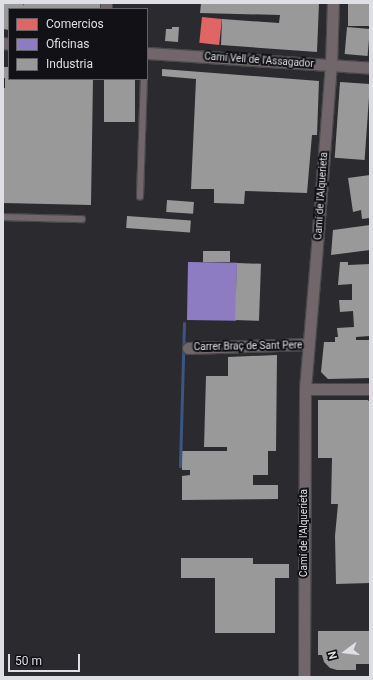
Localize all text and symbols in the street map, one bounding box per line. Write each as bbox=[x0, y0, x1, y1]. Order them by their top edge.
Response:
legend bbox=[8, 8, 148, 80]
text: Comercios bbox=[46, 17, 104, 31]
text: Oficinas bbox=[46, 37, 89, 51]
street label: Camí Vell de l'Assagador bbox=[204, 50, 314, 70]
text: Industria bbox=[46, 57, 93, 71]
street label: Camí de l'Alquerieta bbox=[312, 152, 330, 240]
street label: Carrer Braç de Sant Pere bbox=[194, 339, 302, 353]
street label: Camí de l'Alquerieta bbox=[298, 489, 310, 577]
north arrow bbox=[325, 632, 365, 672]
scale bar bbox=[10, 646, 82, 672]
text: N bbox=[326, 650, 340, 661]
text: 50 m bbox=[15, 654, 42, 668]

